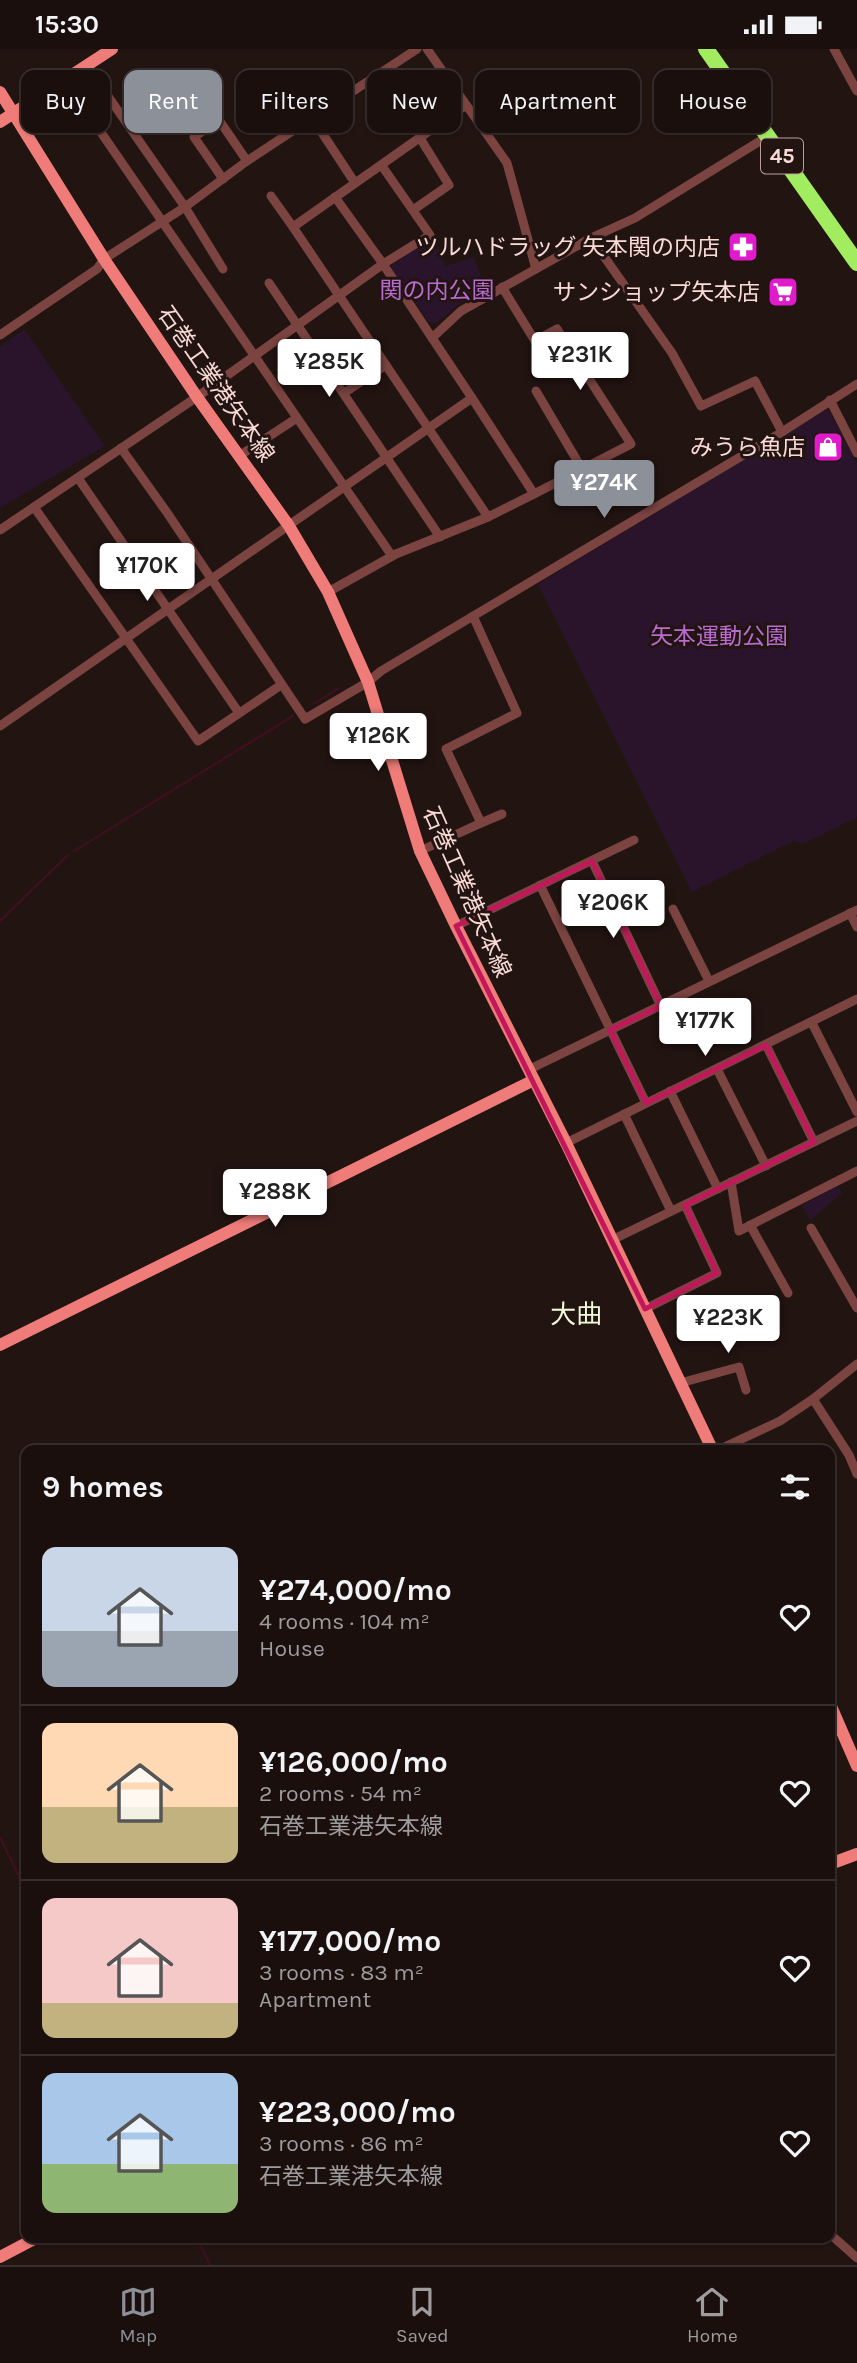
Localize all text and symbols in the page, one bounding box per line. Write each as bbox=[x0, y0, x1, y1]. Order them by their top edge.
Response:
text: 15:30 bbox=[35, 9, 99, 40]
chip: Buy bbox=[21, 70, 110, 133]
chip: Rent bbox=[124, 70, 222, 133]
chip: Filters bbox=[236, 70, 353, 133]
chip: New bbox=[367, 70, 461, 133]
chip: Apartment bbox=[475, 70, 640, 133]
chip: House bbox=[654, 70, 771, 133]
road number: 45 bbox=[761, 139, 803, 173]
pharmacy icon: ツルハドラッグ 矢本関の内店 bbox=[726, 230, 760, 264]
place label: ツルハドラッグ 矢本関の内店 bbox=[416, 234, 720, 261]
supermarket icon: サンショップ矢本店 bbox=[766, 275, 800, 309]
park label: 関の内公園 bbox=[380, 277, 495, 304]
place label: サンショップ矢本店 bbox=[553, 279, 760, 306]
street label: 石巻工業港矢本線 bbox=[152, 301, 280, 467]
pin: ¥231K bbox=[531, 333, 629, 392]
pin: ¥285K bbox=[280, 339, 378, 399]
text: ¥231K bbox=[548, 341, 612, 368]
text: ¥285K bbox=[294, 348, 364, 375]
shop icon: みうら魚店 bbox=[811, 430, 845, 464]
place label: みうら魚店 bbox=[690, 434, 805, 461]
pin: ¥274K bbox=[555, 461, 653, 520]
text: ¥274K bbox=[570, 469, 638, 496]
pin: ¥170K bbox=[98, 543, 196, 603]
text: ¥170K bbox=[116, 552, 178, 579]
park label: 矢本運動公園 bbox=[650, 623, 788, 650]
pin: ¥126K bbox=[329, 713, 427, 773]
text: ¥126K bbox=[346, 722, 410, 749]
street label: 石巻工業港矢本線 bbox=[417, 802, 517, 982]
pin: ¥206K bbox=[564, 881, 662, 940]
text: ¥206K bbox=[578, 889, 648, 916]
pin: ¥177K bbox=[656, 999, 754, 1058]
text: ¥177K bbox=[675, 1007, 735, 1034]
pin: ¥288K bbox=[226, 1169, 324, 1229]
text: ¥288K bbox=[239, 1178, 311, 1205]
pin: ¥223K bbox=[679, 1295, 777, 1355]
district label: 大曲 bbox=[550, 1299, 602, 1330]
text: ¥223K bbox=[693, 1304, 763, 1331]
icon: filters bbox=[776, 1468, 814, 1506]
text: 9 homes bbox=[42, 1469, 164, 1505]
text: ¥274,000/mo bbox=[259, 1572, 452, 1608]
icon: home bbox=[98, 1575, 182, 1659]
icon: heart bbox=[776, 1598, 814, 1636]
text: 4 rooms · 104 m² bbox=[259, 1608, 430, 1635]
text: House bbox=[259, 1635, 325, 1662]
text: ¥126,000/mo bbox=[259, 1744, 448, 1780]
icon: home bbox=[98, 1751, 182, 1835]
icon: heart bbox=[776, 1774, 814, 1812]
text: 2 rooms · 54 m² bbox=[259, 1780, 422, 1807]
text: 石巻工業港矢本線 bbox=[259, 1813, 443, 1840]
text: ¥177,000/mo bbox=[259, 1923, 441, 1959]
icon: home bbox=[98, 1926, 182, 2010]
icon: heart bbox=[776, 1949, 814, 1987]
text: 3 rooms · 83 m² bbox=[259, 1959, 424, 1986]
text: Apartment bbox=[259, 1986, 371, 2013]
text: ¥223,000/mo bbox=[259, 2094, 456, 2130]
icon: home bbox=[98, 2101, 182, 2185]
icon: heart bbox=[776, 2124, 814, 2162]
text: 3 rooms · 86 m² bbox=[259, 2130, 424, 2157]
text: 石巻工業港矢本線 bbox=[259, 2163, 443, 2190]
tab: Map bbox=[119, 2283, 157, 2347]
tab: Saved bbox=[396, 2283, 448, 2347]
tab: Home bbox=[687, 2283, 738, 2347]

